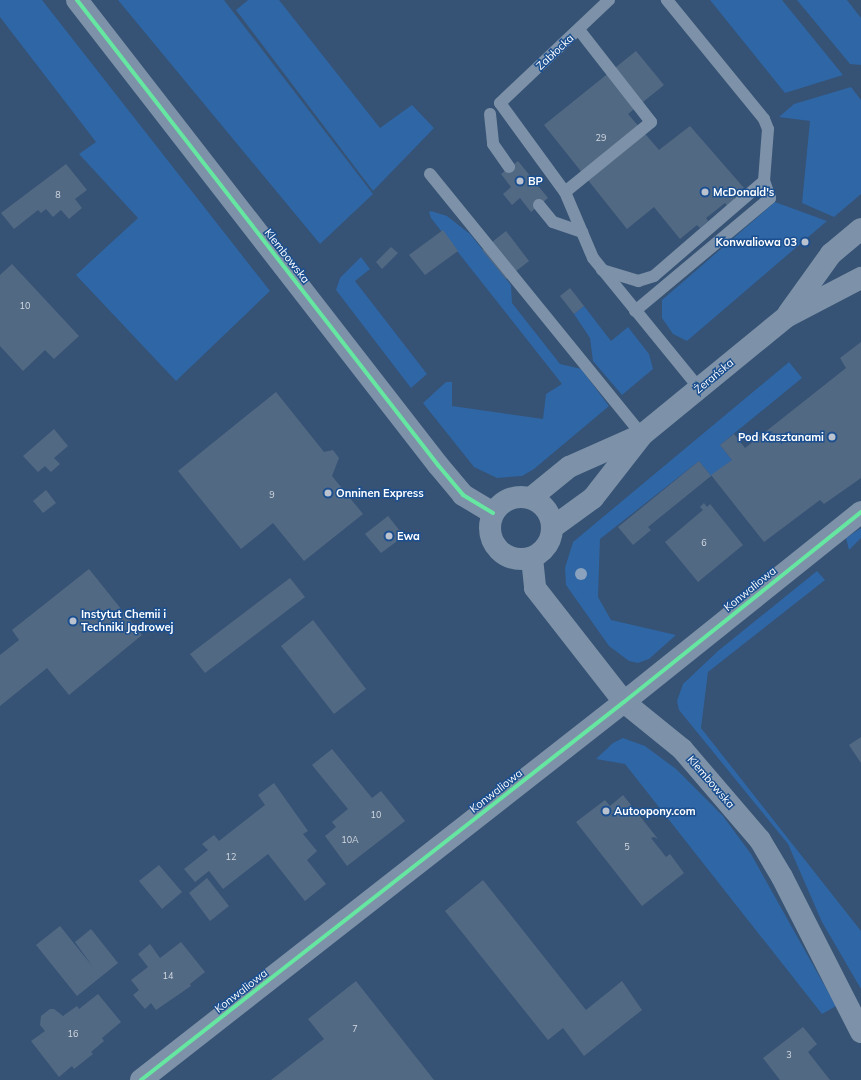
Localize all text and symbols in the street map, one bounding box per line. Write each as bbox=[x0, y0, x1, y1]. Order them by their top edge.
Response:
street label: Zabłocka bbox=[534, 31, 576, 73]
house number: 29 bbox=[596, 133, 606, 143]
place label: BP bbox=[528, 174, 543, 188]
marker: BP bbox=[515, 176, 525, 186]
place label: McDonald's bbox=[713, 185, 774, 199]
marker: McDonald's bbox=[700, 187, 710, 197]
house number: 8 bbox=[55, 190, 61, 200]
street label: Klembowska bbox=[262, 226, 312, 286]
place label: Konwaliowa 03 bbox=[716, 235, 797, 249]
marker: Konwaliowa 03 bbox=[800, 237, 810, 247]
house number: 10 bbox=[20, 301, 30, 311]
street label: Żerańska bbox=[692, 356, 736, 396]
place label: Pod Kasztanami bbox=[738, 430, 824, 444]
marker: Pod Kasztanami bbox=[827, 432, 837, 442]
place label: Onninen Express bbox=[336, 486, 424, 500]
marker: Onninen Express bbox=[323, 488, 333, 498]
house number: 9 bbox=[269, 490, 275, 500]
place label: Ewa bbox=[397, 529, 420, 543]
marker: Ewa bbox=[384, 531, 394, 541]
house number: 6 bbox=[701, 538, 707, 548]
street label: Konwaliowa bbox=[721, 564, 779, 614]
place label: Instytut Chemii i Techniki Jądrowej bbox=[81, 608, 173, 634]
marker: Instytut Chemii i Techniki Jądrowej bbox=[68, 616, 78, 626]
street label: Klembowska bbox=[685, 753, 737, 811]
street label: Konwaliowa bbox=[467, 766, 525, 816]
place label: Autoopony.com bbox=[614, 804, 696, 818]
marker: Autoopony.com bbox=[601, 806, 611, 816]
house number: 10 bbox=[371, 810, 381, 820]
house number: 10A bbox=[341, 835, 359, 845]
house number: 5 bbox=[624, 842, 630, 852]
house number: 12 bbox=[226, 852, 236, 862]
street label: Konwaliowa bbox=[212, 966, 270, 1016]
house number: 14 bbox=[163, 971, 173, 981]
house number: 7 bbox=[352, 1024, 358, 1034]
house number: 16 bbox=[68, 1029, 78, 1039]
house number: 3 bbox=[786, 1050, 792, 1060]

